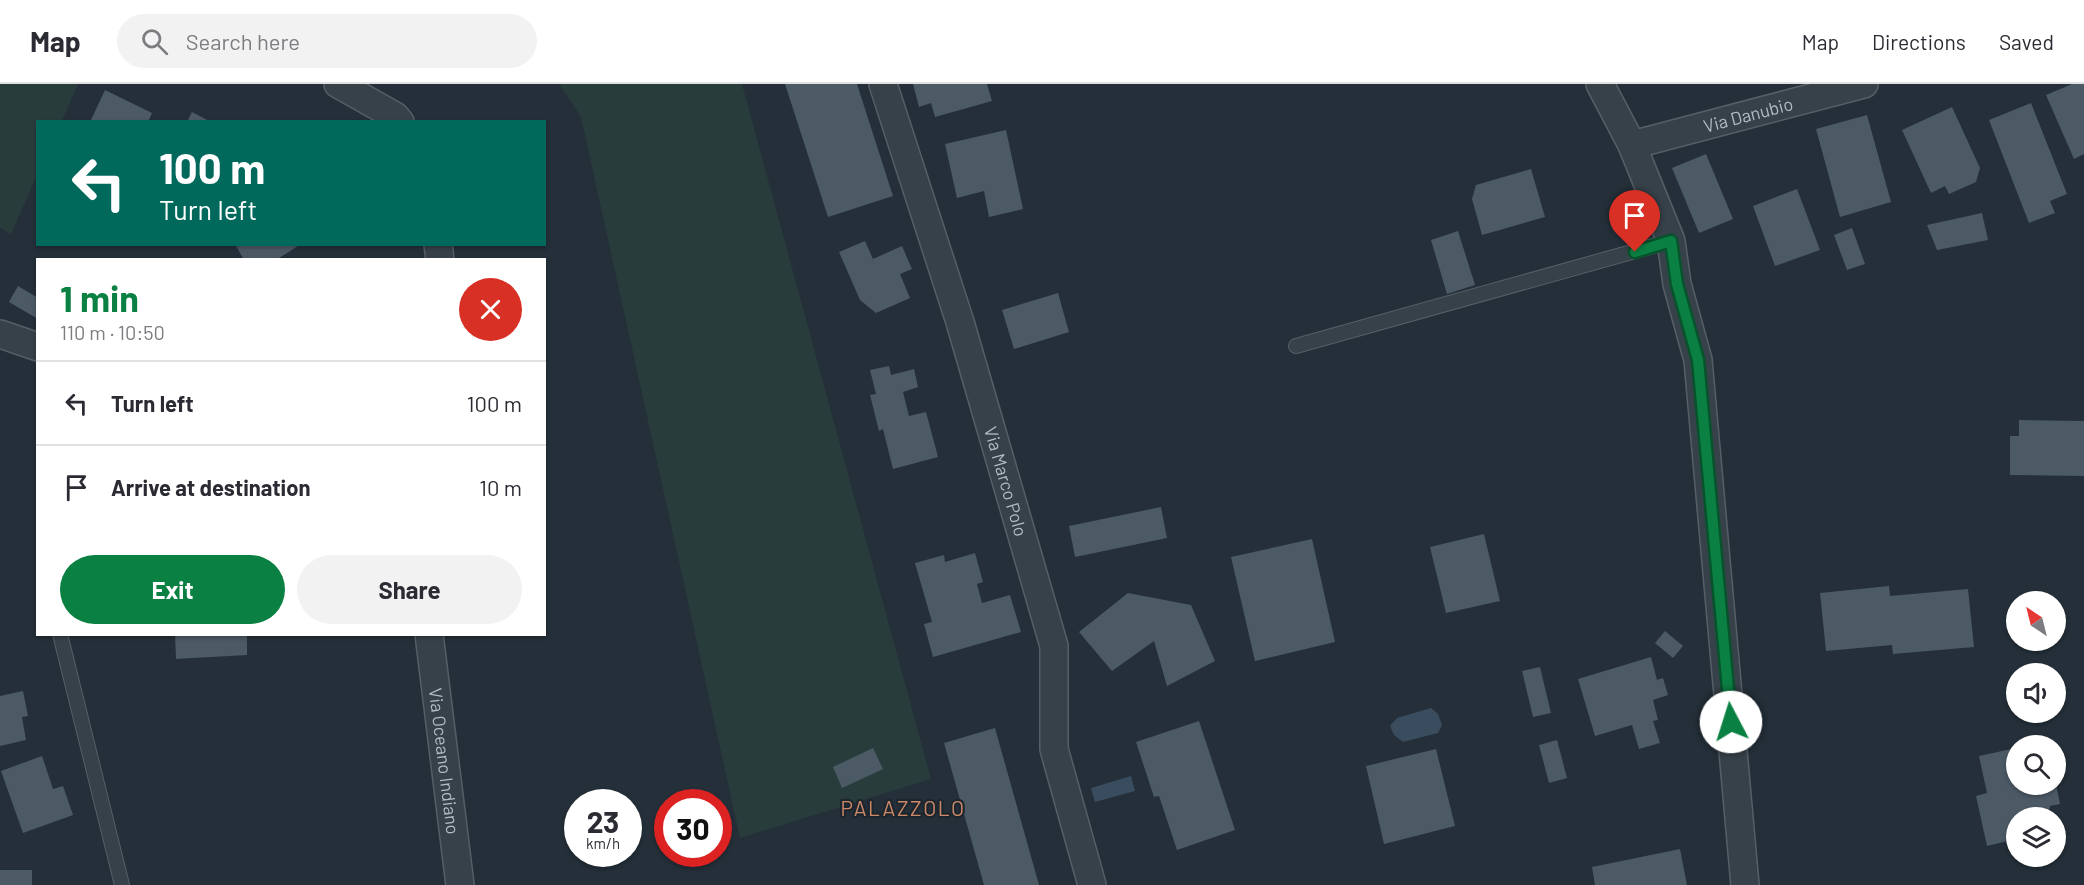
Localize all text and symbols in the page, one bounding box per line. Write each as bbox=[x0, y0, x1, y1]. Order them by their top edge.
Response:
search box bbox=[117, 14, 537, 68]
text: Map bbox=[30, 24, 81, 58]
icon: search bbox=[138, 25, 171, 58]
text: Search here bbox=[186, 28, 300, 54]
text: Map bbox=[1802, 29, 1839, 54]
text: Directions bbox=[1872, 29, 1966, 54]
text: Saved bbox=[1999, 29, 2054, 54]
street label: Via Danubio bbox=[1701, 92, 1795, 137]
text: 100 m bbox=[159, 142, 265, 192]
icon: left bbox=[60, 144, 138, 222]
pin bbox=[1609, 190, 1660, 252]
text: Turn left bbox=[159, 193, 257, 225]
icon: arrive bbox=[1618, 199, 1651, 232]
text: 1 min bbox=[60, 276, 139, 319]
button: close bbox=[459, 278, 522, 341]
text: 110 m · 10:50 bbox=[60, 320, 165, 344]
icon: left bbox=[60, 387, 93, 420]
text: Turn left bbox=[111, 390, 194, 416]
text: 100 m bbox=[467, 390, 522, 416]
street label: Via Marco Polo bbox=[980, 424, 1033, 539]
icon: arrive bbox=[60, 471, 93, 504]
text: Arrive at destination bbox=[111, 474, 310, 500]
text: 10 m bbox=[479, 474, 522, 500]
button: Exit bbox=[60, 555, 285, 624]
button: Share bbox=[297, 555, 522, 624]
north arrow bbox=[2006, 591, 2066, 651]
map controls bbox=[2006, 591, 2066, 867]
button: sound bbox=[2006, 663, 2066, 723]
street label: Via Oceano Indiano bbox=[425, 686, 465, 836]
position arrow bbox=[1699, 690, 1763, 754]
button: search bbox=[2006, 735, 2066, 795]
speed limit sign: 30 bbox=[654, 789, 732, 867]
district label: PALAZZOLO bbox=[840, 795, 966, 820]
text: 23 bbox=[587, 803, 619, 839]
button: layers bbox=[2006, 807, 2066, 867]
text: km/h bbox=[586, 834, 620, 852]

